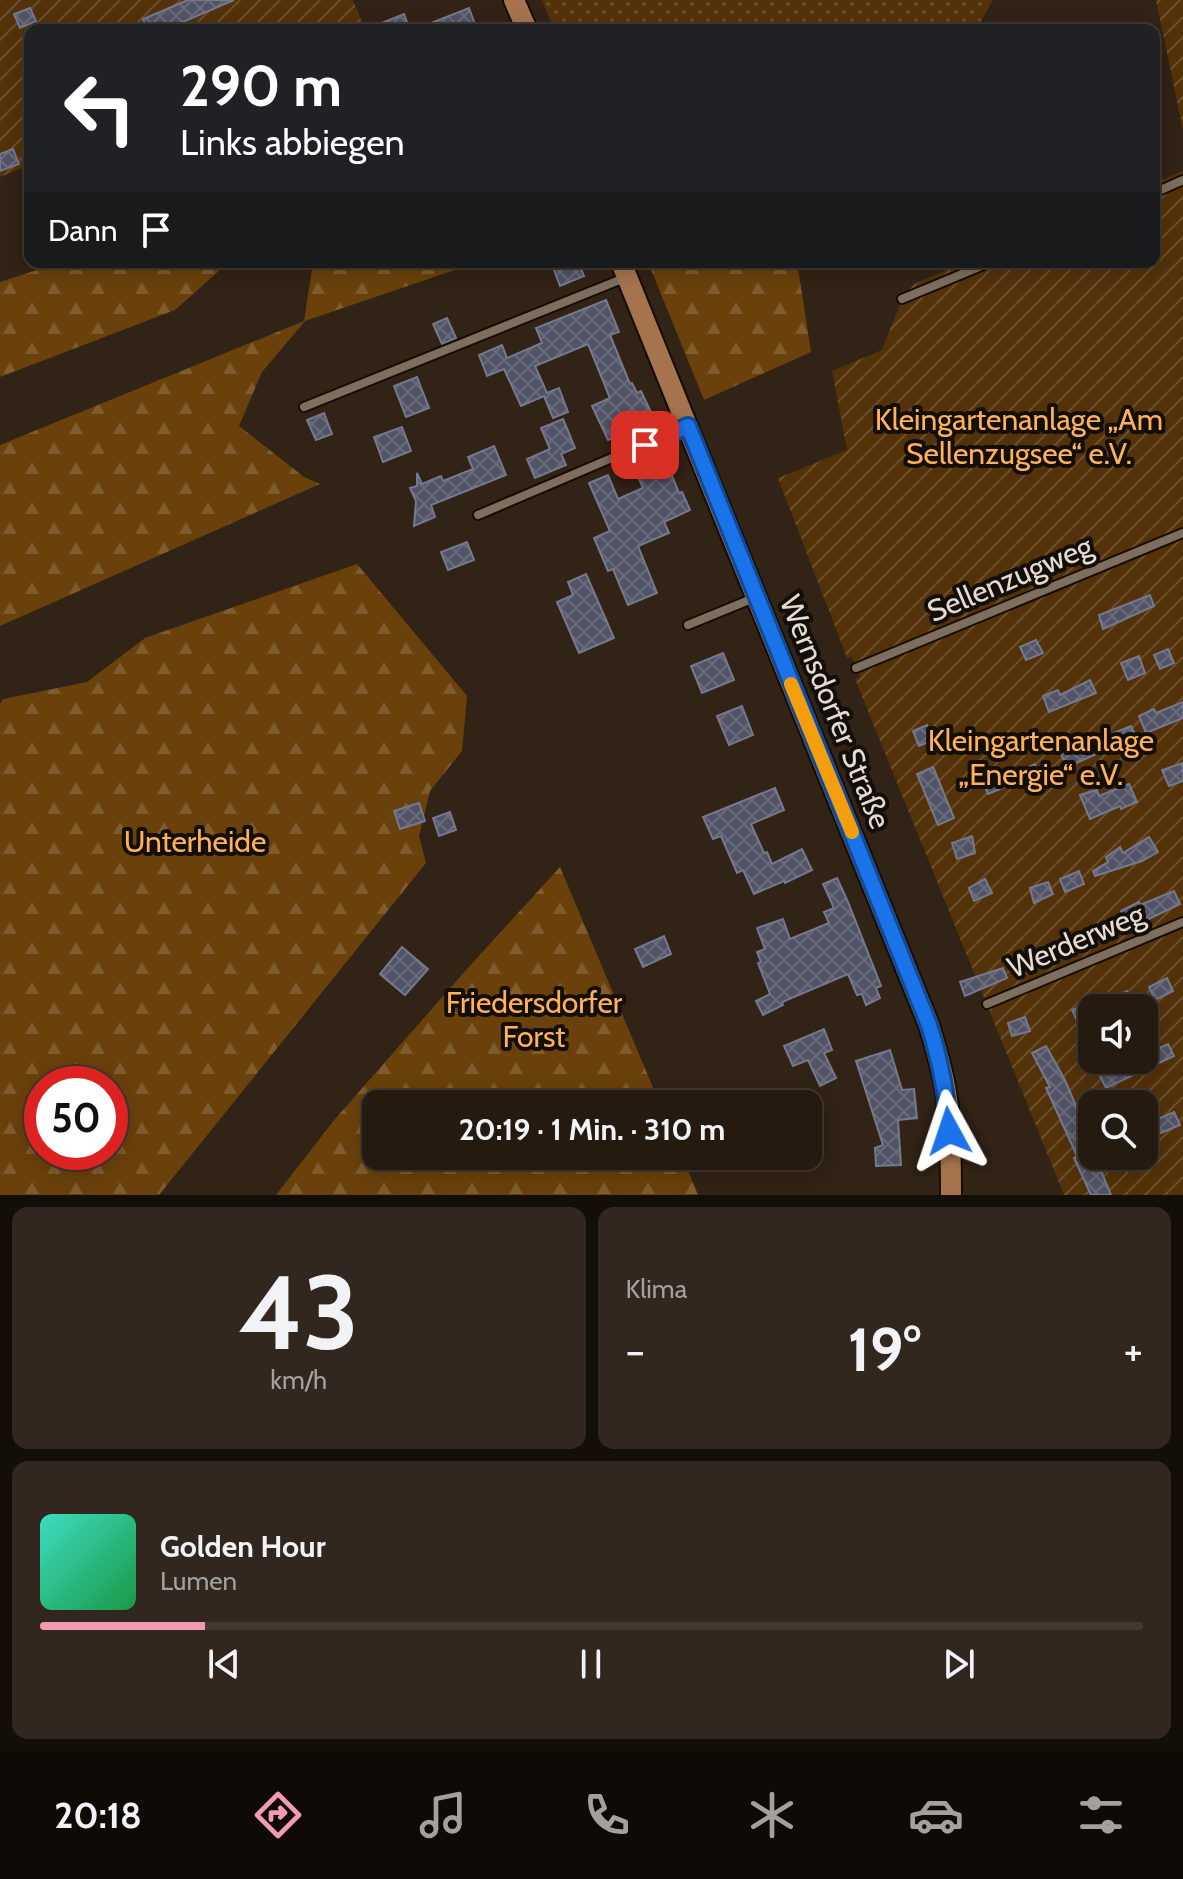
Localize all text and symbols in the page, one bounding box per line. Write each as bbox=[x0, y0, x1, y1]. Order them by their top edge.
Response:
text: 290 m bbox=[180, 52, 342, 120]
icon: left bbox=[48, 56, 152, 160]
text: Links abbiegen bbox=[180, 120, 405, 164]
icon: arrive bbox=[134, 208, 178, 252]
text: Dann bbox=[48, 212, 118, 249]
park label: Kleingartenanlage „Am Sellenzugsee“ e.V. bbox=[875, 401, 1163, 472]
pin bbox=[611, 411, 679, 479]
icon: arrive bbox=[623, 423, 667, 467]
street label: Sellenzugweg bbox=[922, 527, 1099, 630]
street label: Wernsdorfer Straße bbox=[772, 590, 899, 834]
park label: Kleingartenanlage „Energie“ e.V. bbox=[928, 722, 1154, 793]
park label: Unterheide bbox=[124, 823, 266, 860]
street label: Werderweg bbox=[1002, 895, 1151, 986]
park label: Friedersdorfer Forst bbox=[446, 984, 623, 1055]
map controls bbox=[1078, 994, 1158, 1170]
button: sound bbox=[1078, 994, 1158, 1074]
speed limit sign: 50 bbox=[24, 1066, 128, 1170]
position arrow bbox=[907, 1089, 991, 1173]
button: search bbox=[1078, 1090, 1158, 1170]
text: 20:19 · 1 Min. · 310 m bbox=[459, 1111, 725, 1148]
text: 43 bbox=[238, 1249, 359, 1375]
text: Klima bbox=[626, 1273, 687, 1305]
text: 19° bbox=[848, 1313, 921, 1386]
text: − bbox=[626, 1324, 645, 1377]
text: + bbox=[1124, 1324, 1143, 1377]
text: km/h bbox=[270, 1364, 327, 1396]
text: Golden Hour bbox=[160, 1528, 326, 1565]
text: Lumen bbox=[160, 1565, 237, 1597]
icon: previous bbox=[202, 1642, 246, 1686]
icon: pause bbox=[569, 1642, 613, 1686]
icon: next bbox=[937, 1642, 981, 1686]
icon: directions bbox=[250, 1787, 306, 1843]
icon: music bbox=[415, 1787, 471, 1843]
icon: phone bbox=[579, 1787, 635, 1843]
icon: climate bbox=[744, 1787, 800, 1843]
icon: car bbox=[908, 1787, 964, 1843]
icon: filters bbox=[1073, 1787, 1129, 1843]
text: 20:18 bbox=[54, 1793, 142, 1837]

